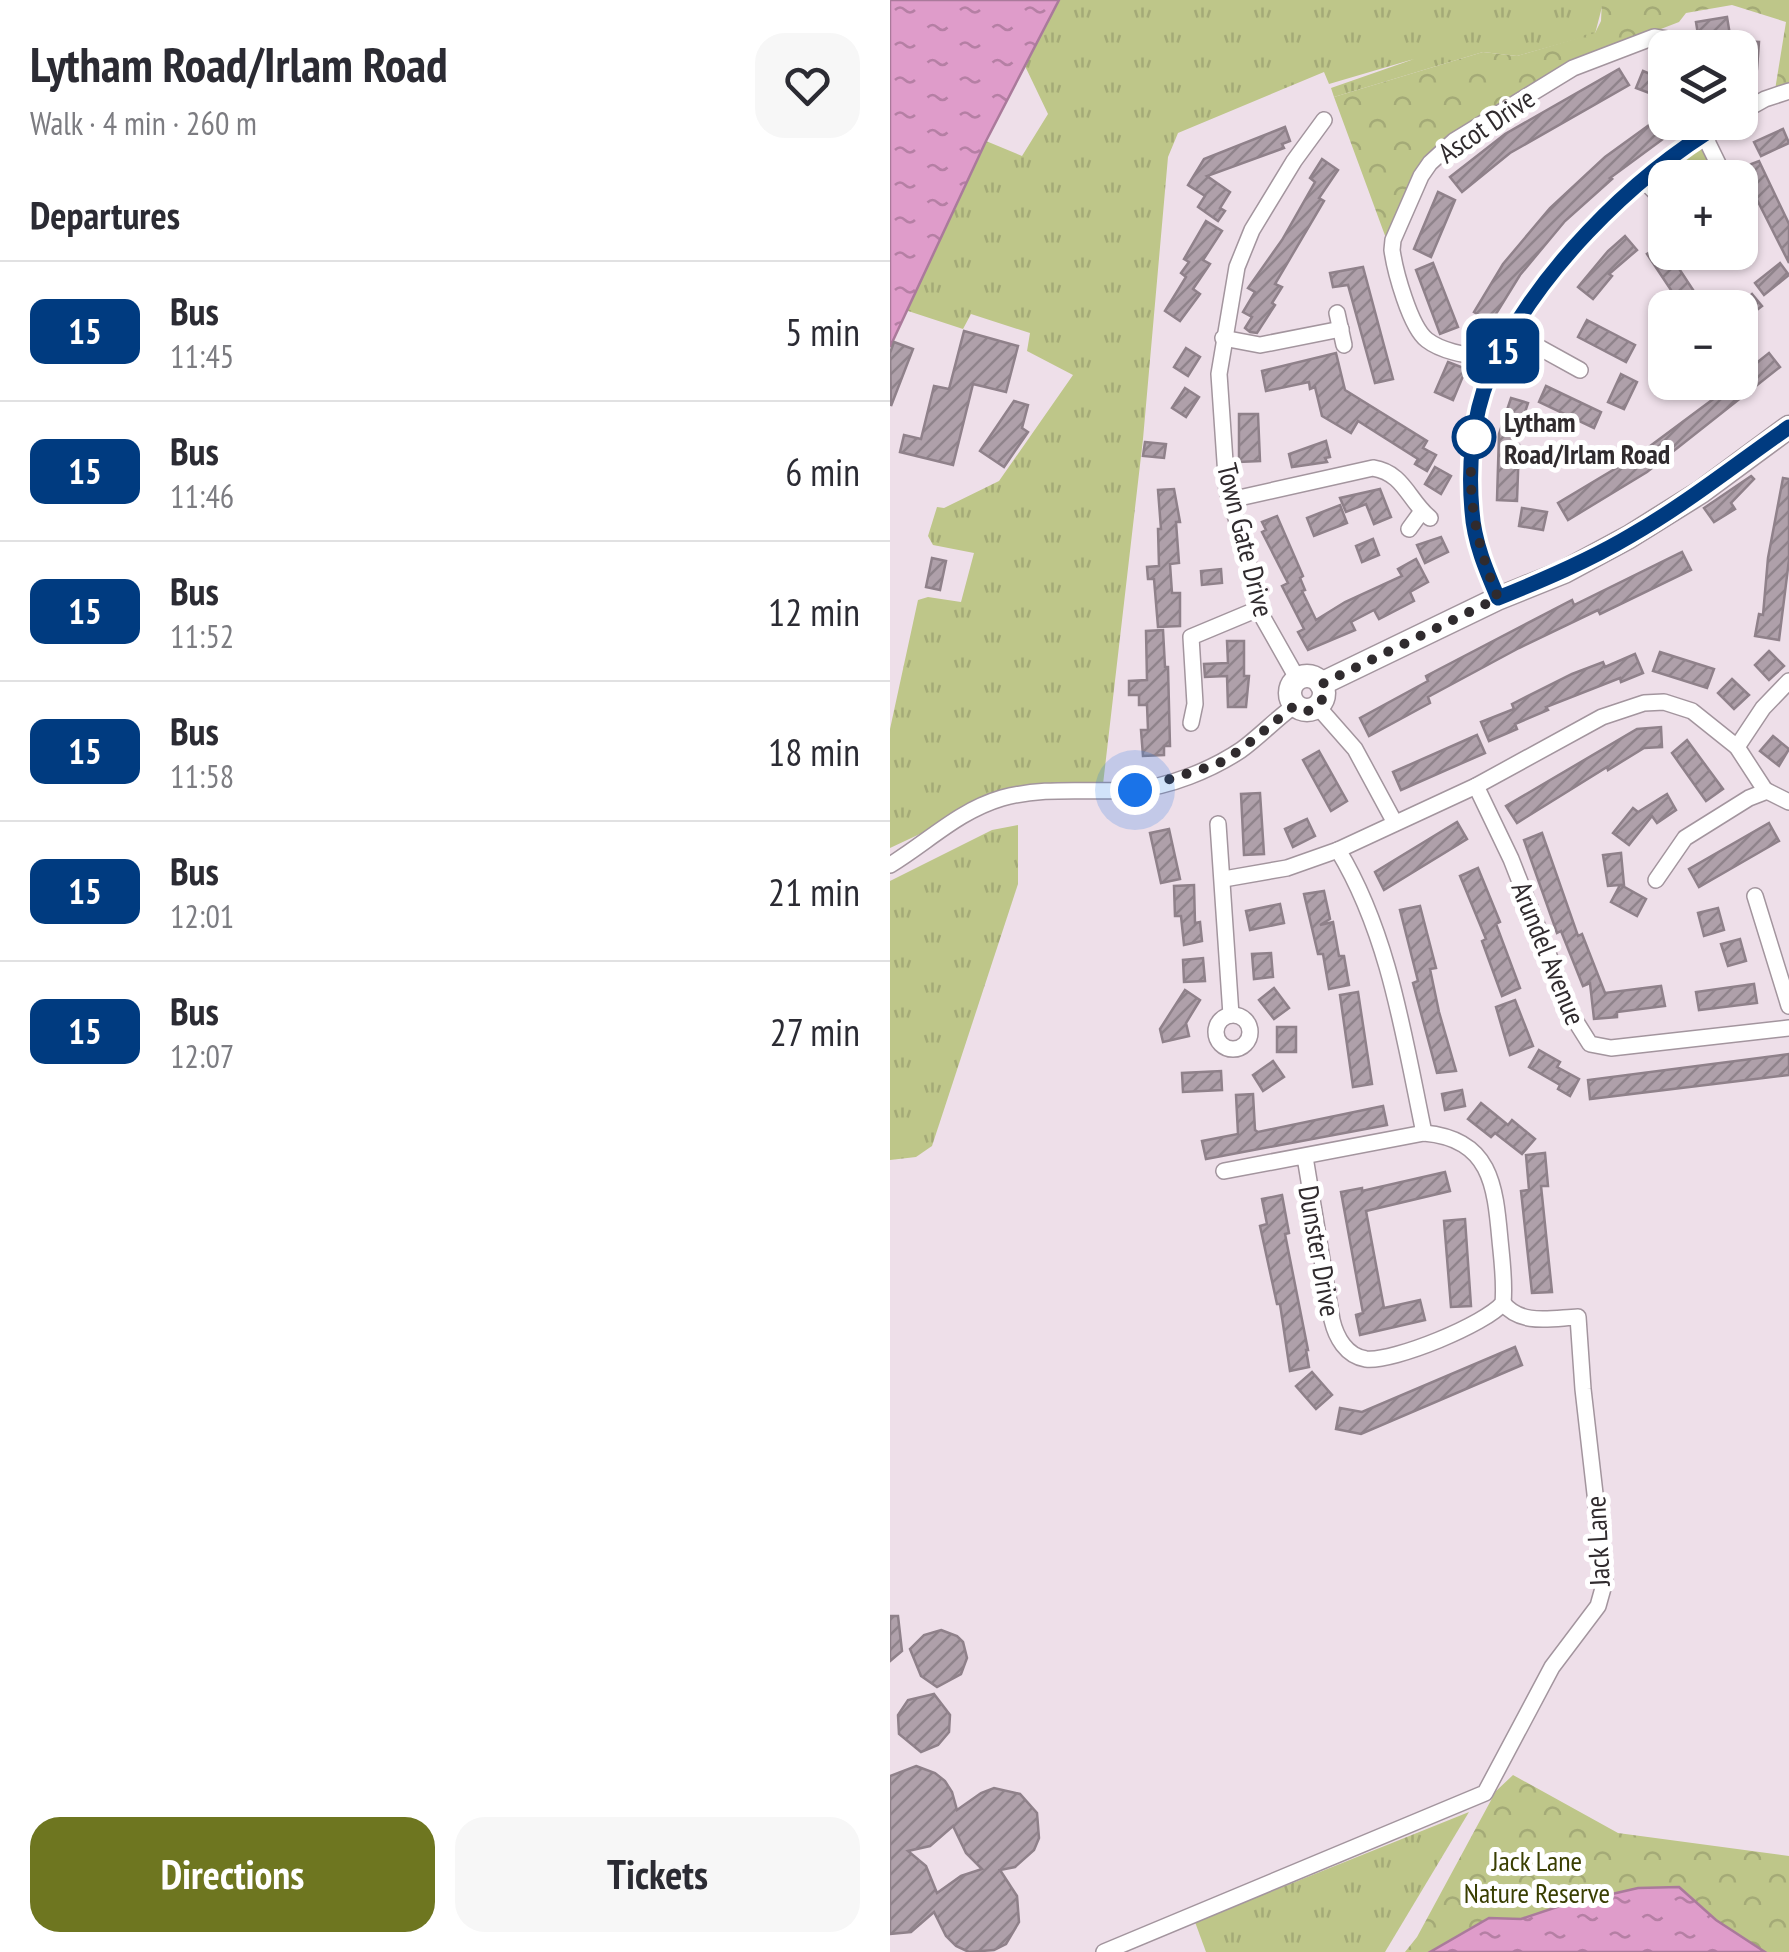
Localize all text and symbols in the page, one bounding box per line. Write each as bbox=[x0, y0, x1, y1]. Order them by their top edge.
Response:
map controls bbox=[1648, 30, 1758, 400]
button: layers bbox=[1648, 30, 1758, 140]
text: Lytham Road/Irlam Road bbox=[30, 33, 448, 95]
button: heart bbox=[755, 33, 860, 138]
street label: Ascot Drive bbox=[1431, 79, 1541, 171]
text: Walk · 4 min · 260 m bbox=[30, 102, 257, 144]
button: + bbox=[1648, 160, 1758, 270]
text: Departures bbox=[30, 190, 180, 239]
text: Bus bbox=[170, 286, 219, 335]
button: − bbox=[1648, 290, 1758, 400]
text: 5 min bbox=[785, 307, 860, 356]
text: 15 bbox=[68, 308, 102, 354]
line badge: 15 bbox=[1458, 318, 1548, 384]
text: 15 bbox=[1486, 328, 1520, 374]
text: 11:45 bbox=[170, 335, 234, 377]
place label: Lytham Road/Irlam Road bbox=[1504, 403, 1670, 472]
marker: Lytham Road/Irlam Road bbox=[1453, 416, 1495, 458]
text: Bus bbox=[170, 426, 219, 475]
text: 6 min bbox=[785, 447, 860, 496]
text: 15 bbox=[68, 448, 102, 494]
street label: Town Gate Drive bbox=[1209, 459, 1283, 621]
text: 11:46 bbox=[170, 475, 234, 517]
text: Bus bbox=[170, 566, 219, 615]
text: 12 min bbox=[768, 587, 860, 636]
text: 15 bbox=[68, 588, 102, 634]
text: 11:52 bbox=[170, 615, 234, 657]
text: Bus bbox=[170, 706, 219, 755]
text: 18 min bbox=[768, 727, 860, 776]
text: 15 bbox=[68, 728, 102, 774]
text: 11:58 bbox=[170, 755, 234, 797]
your location bbox=[1110, 765, 1160, 815]
text: Bus bbox=[170, 846, 219, 895]
text: 21 min bbox=[768, 867, 860, 916]
text: 15 bbox=[68, 868, 102, 914]
street label: Arundel Avenue bbox=[1503, 876, 1595, 1030]
text: 12:01 bbox=[170, 895, 234, 937]
text: Bus bbox=[170, 986, 219, 1035]
text: 27 min bbox=[770, 1007, 860, 1056]
text: 15 bbox=[68, 1008, 102, 1054]
text: 12:07 bbox=[170, 1035, 234, 1077]
street label: Dunster Drive bbox=[1290, 1183, 1350, 1319]
street label: Jack Lane bbox=[1576, 1495, 1618, 1588]
button: Directions bbox=[30, 1817, 435, 1932]
button: Tickets bbox=[455, 1817, 860, 1932]
park label: Jack Lane Nature Reserve bbox=[1464, 1842, 1610, 1911]

